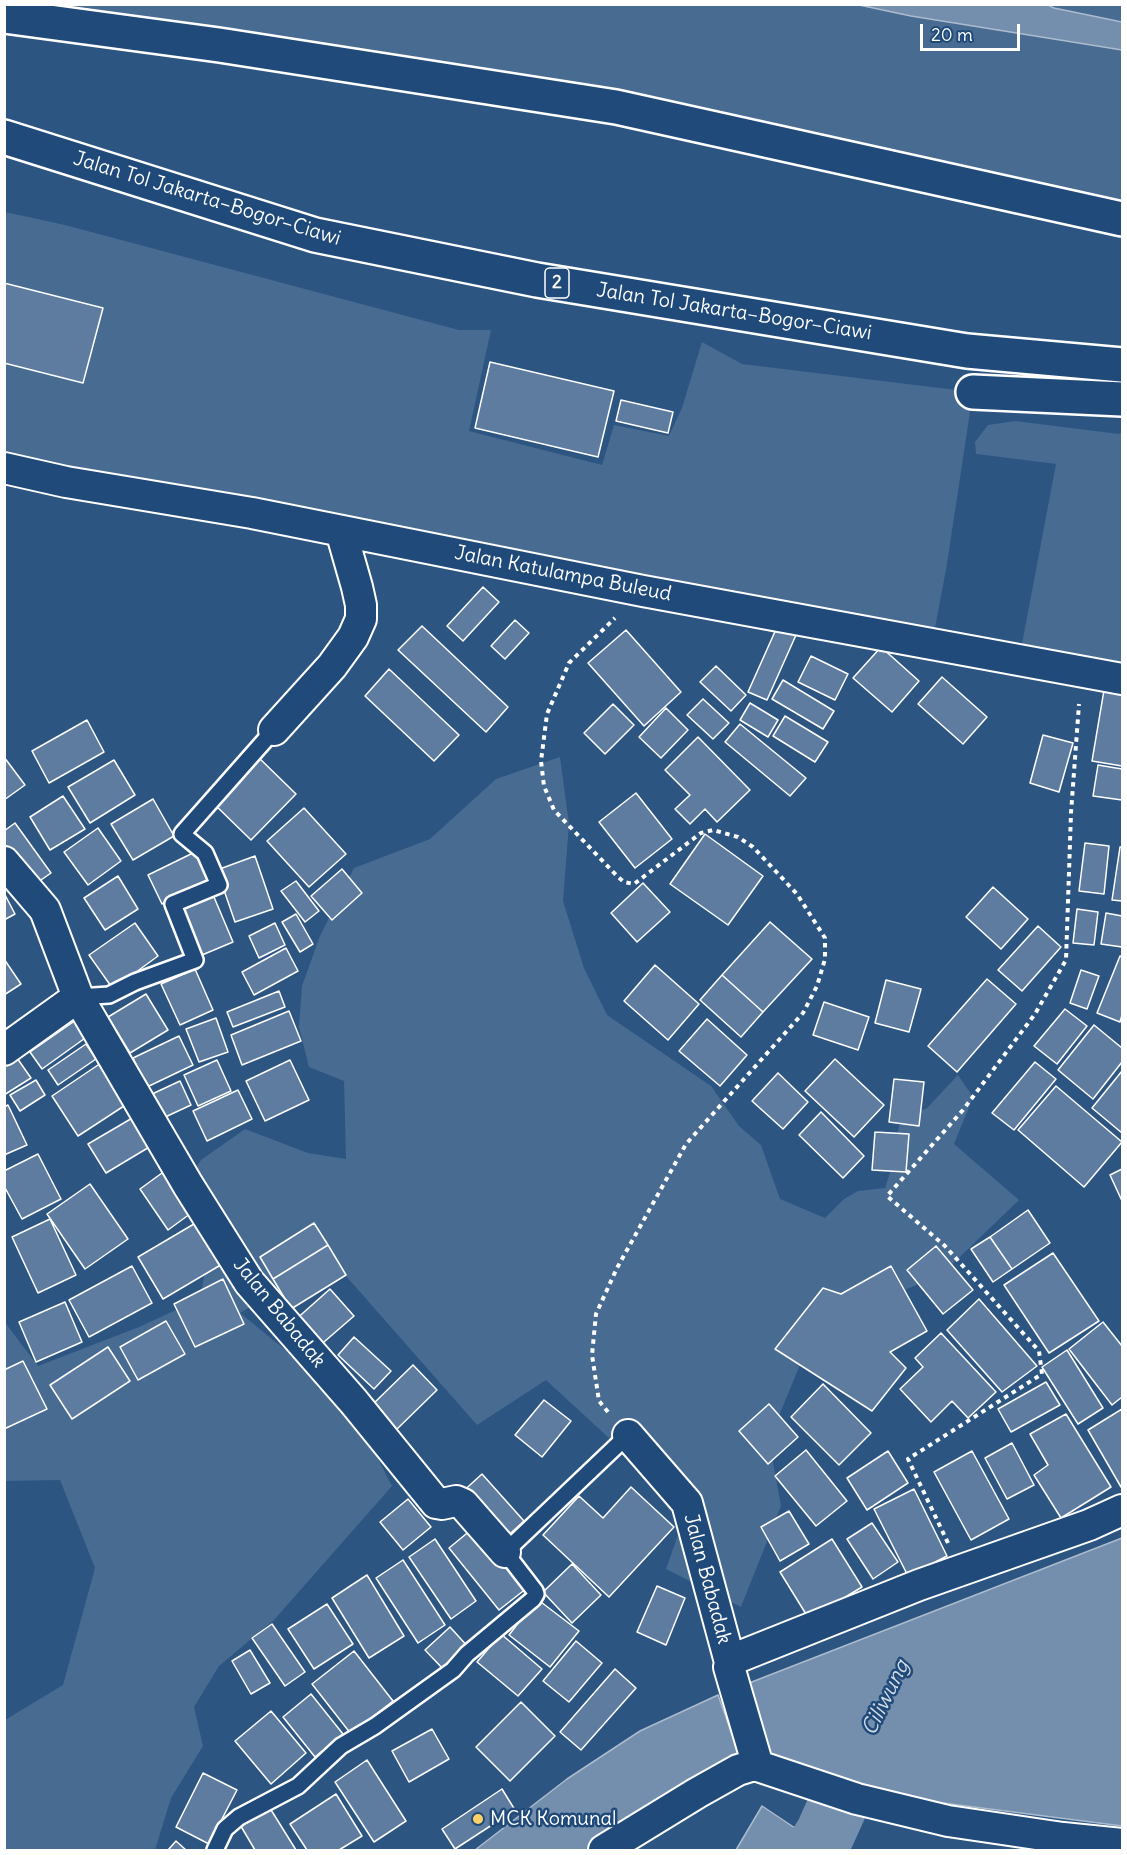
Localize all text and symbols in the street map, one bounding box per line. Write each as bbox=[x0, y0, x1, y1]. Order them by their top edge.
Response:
scale bar bbox=[923, 12, 1024, 50]
text: 20 m bbox=[931, 23, 973, 46]
street label: Jalan Tol Jakarta–Bogor–Ciawi bbox=[71, 147, 343, 251]
road number: 2 bbox=[545, 268, 569, 298]
street label: Jalan Tol Jakarta–Bogor–Ciawi bbox=[595, 278, 873, 346]
street label: Jalan Katulampa Buleud bbox=[453, 541, 673, 607]
street label: Jalan Babadak bbox=[227, 1253, 331, 1373]
street label: Jalan Babadak bbox=[678, 1511, 736, 1647]
water label: Ciliwung bbox=[857, 1656, 915, 1740]
place label: MCK Komunal bbox=[490, 1807, 616, 1831]
marker: MCK Komunal bbox=[471, 1812, 485, 1826]

